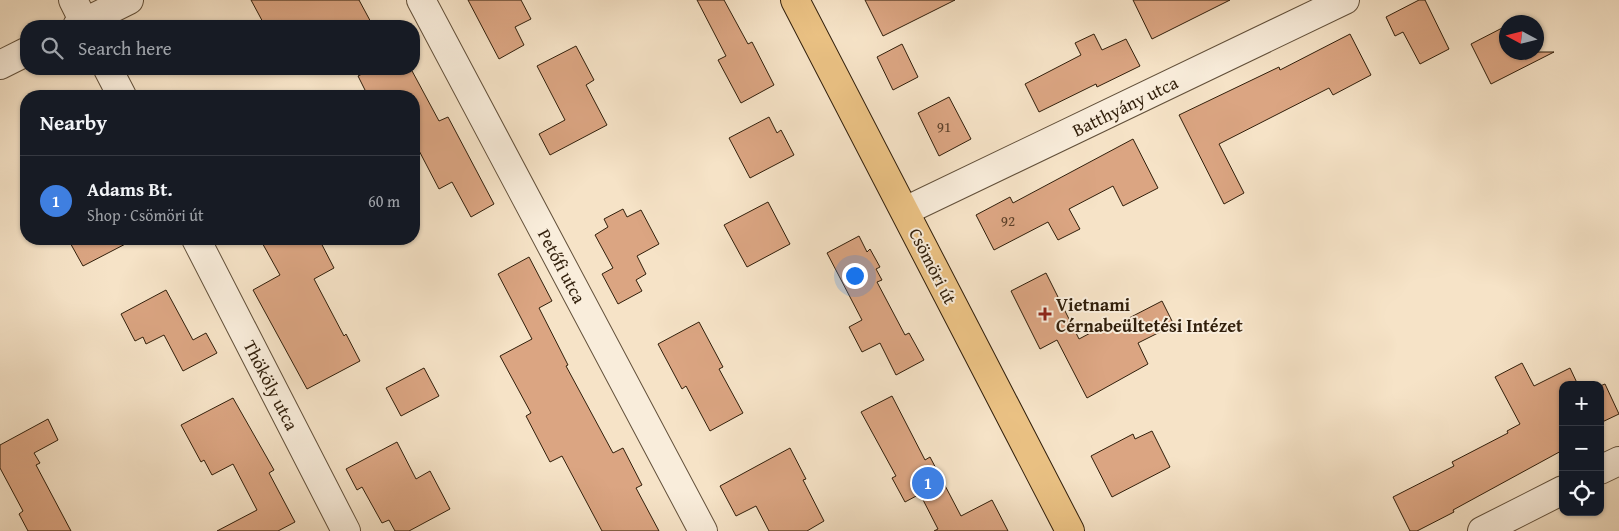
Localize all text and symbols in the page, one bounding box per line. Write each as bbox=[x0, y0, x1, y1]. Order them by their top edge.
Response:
north arrow bbox=[1499, 15, 1544, 60]
search box bbox=[20, 20, 420, 75]
icon: search bbox=[38, 34, 66, 62]
text: Search here bbox=[78, 34, 172, 62]
street label: Batthyány utca bbox=[1068, 69, 1183, 143]
text: Nearby bbox=[40, 107, 107, 138]
house number: 91 bbox=[937, 116, 951, 137]
text: Adams Bt. bbox=[87, 175, 173, 203]
text: 1 bbox=[52, 189, 60, 213]
text: 60 m bbox=[368, 189, 400, 213]
text: Shop · Csömöri út bbox=[87, 203, 204, 227]
house number: 92 bbox=[1001, 210, 1015, 231]
street label: Csömöri út bbox=[902, 223, 964, 309]
street label: Petőfi utca bbox=[531, 224, 593, 309]
your location bbox=[842, 263, 868, 289]
place label: Vietnami Cérnabeültetési Intézet bbox=[1056, 291, 1243, 339]
marker: Vietnami Cérnabeültetési Intézet bbox=[1038, 307, 1052, 321]
street label: Thököly utca bbox=[237, 335, 306, 435]
map controls bbox=[1559, 381, 1604, 516]
button: + bbox=[1559, 381, 1604, 426]
button: − bbox=[1559, 426, 1604, 471]
pin: 1 bbox=[912, 464, 944, 502]
button: locate bbox=[1559, 471, 1604, 516]

